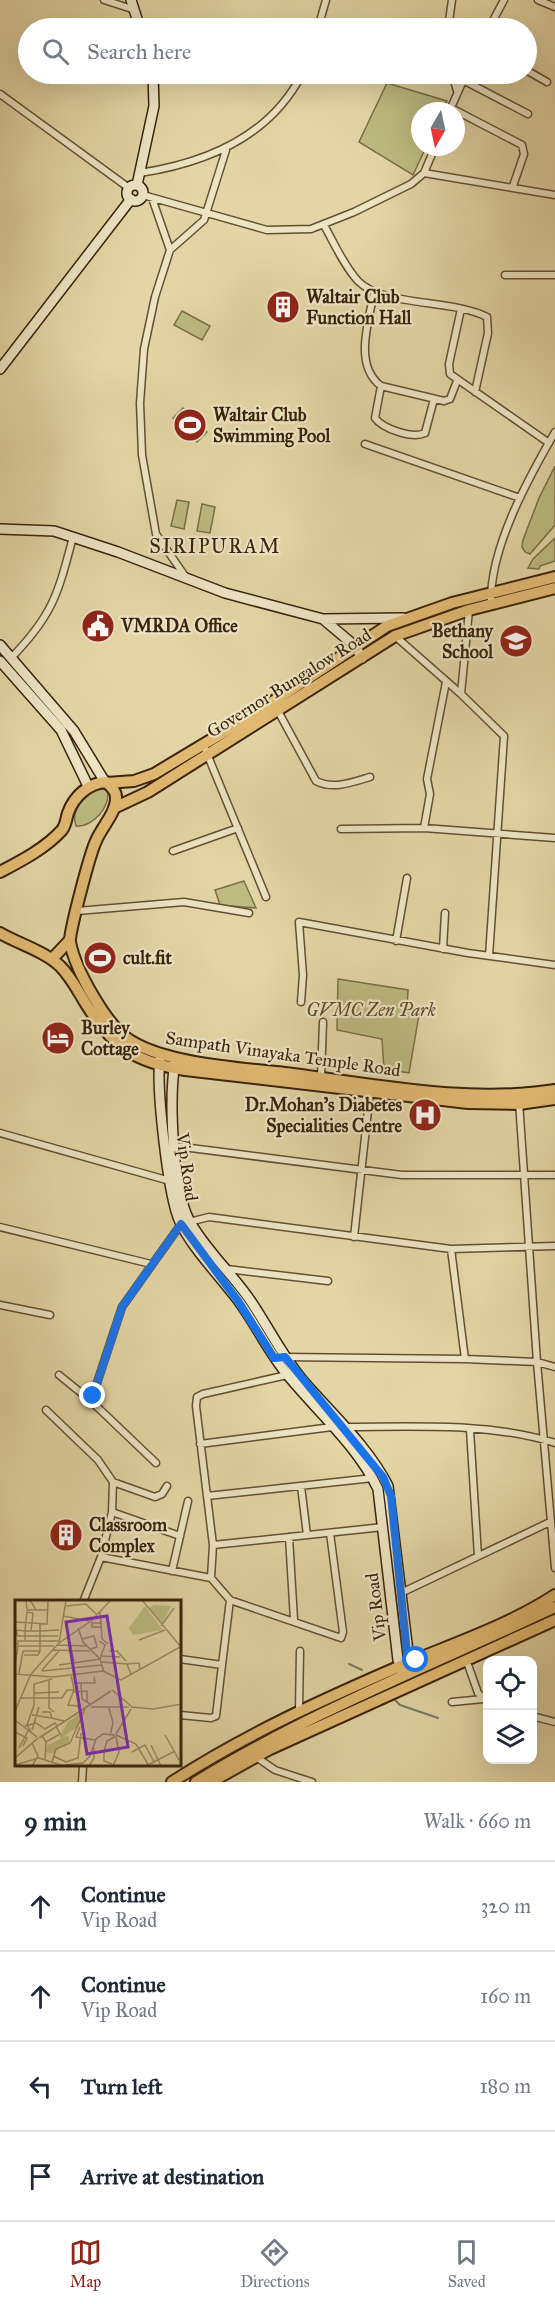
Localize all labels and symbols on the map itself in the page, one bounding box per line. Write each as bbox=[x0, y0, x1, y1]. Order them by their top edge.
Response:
north arrow bbox=[411, 102, 465, 156]
place label: Waltair Club Function Hall bbox=[306, 286, 413, 329]
building icon: Waltair Club Function Hall bbox=[265, 289, 301, 325]
place label: Waltair Club Swimming Pool bbox=[213, 404, 331, 448]
sports icon: Waltair Club Swimming Pool bbox=[172, 407, 208, 443]
district label: SIRIPURAM bbox=[149, 534, 281, 558]
public building icon: VMRDA Office bbox=[80, 608, 116, 644]
place label: VMRDA Office bbox=[120, 615, 238, 637]
place label: Bethany School bbox=[432, 620, 495, 663]
street label: Governor Bungalow Road bbox=[203, 623, 376, 743]
school or university icon: Bethany School bbox=[498, 623, 534, 659]
sports icon: cult.fit bbox=[82, 940, 118, 976]
place label: cult.fit bbox=[123, 947, 173, 969]
park label: GVMC Zen Park bbox=[306, 999, 436, 1021]
place label: Burley Cottage bbox=[81, 1017, 139, 1061]
hotel icon: Burley Cottage bbox=[40, 1020, 76, 1056]
street label: Sampath Vinayaka Temple Road bbox=[164, 1027, 402, 1081]
place label: Dr.Mohan's Diabetes Specialities Centre bbox=[245, 1094, 402, 1138]
hospital icon: Dr.Mohan's Diabetes Specialities Centre bbox=[407, 1097, 443, 1133]
street label: Vip Road bbox=[171, 1130, 203, 1203]
route end bbox=[79, 1382, 105, 1408]
place label: Classroom Complex bbox=[89, 1514, 168, 1558]
building icon: Classroom Complex bbox=[48, 1517, 84, 1553]
street label: Vip Road bbox=[361, 1572, 391, 1643]
inset map bbox=[15, 1600, 182, 1767]
route start bbox=[402, 1646, 428, 1672]

